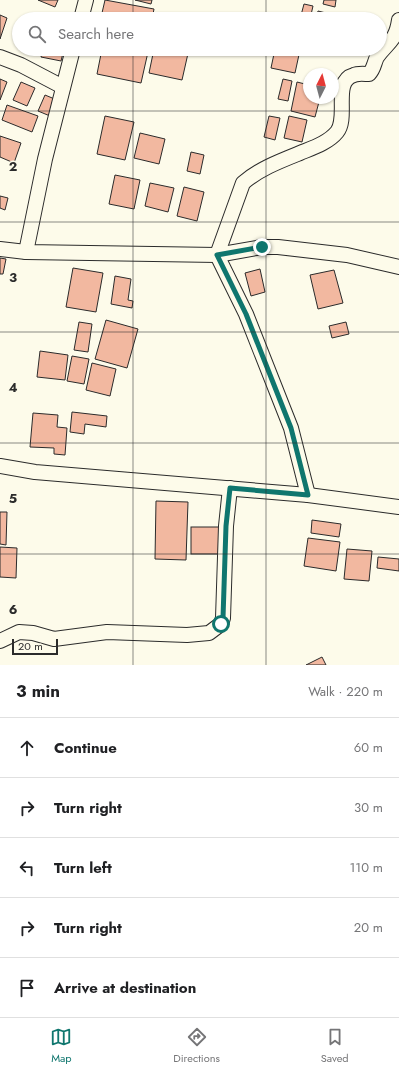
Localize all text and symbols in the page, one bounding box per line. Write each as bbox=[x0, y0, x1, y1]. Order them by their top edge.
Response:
search box bbox=[12, 12, 387, 56]
icon: search bbox=[26, 23, 48, 45]
text: Search here bbox=[58, 23, 134, 45]
north arrow bbox=[303, 68, 339, 104]
text: 2 bbox=[9, 157, 17, 176]
route end bbox=[253, 238, 271, 256]
text: 3 bbox=[9, 268, 17, 287]
text: 4 bbox=[8, 378, 18, 397]
text: 5 bbox=[9, 489, 17, 508]
text: 6 bbox=[9, 600, 18, 619]
route start bbox=[212, 615, 230, 633]
scale bar bbox=[12, 637, 58, 656]
text: 20 m bbox=[18, 638, 43, 654]
text: 3 min bbox=[16, 679, 60, 703]
text: Walk · 220 m bbox=[308, 682, 383, 701]
icon: ahead bbox=[16, 737, 38, 759]
text: Continue bbox=[54, 737, 117, 759]
text: 60 m bbox=[354, 738, 383, 757]
icon: right bbox=[16, 797, 38, 819]
text: Turn right bbox=[54, 797, 122, 819]
text: 30 m bbox=[354, 798, 383, 817]
icon: left bbox=[16, 857, 38, 879]
text: Turn left bbox=[54, 857, 112, 879]
text: 110 m bbox=[349, 858, 383, 877]
icon: right bbox=[16, 917, 38, 939]
text: Turn right bbox=[54, 917, 122, 939]
text: 20 m bbox=[354, 918, 383, 937]
icon: arrive bbox=[16, 977, 38, 999]
text: Arrive at destination bbox=[54, 977, 196, 999]
tab: Map bbox=[50, 1026, 72, 1066]
tab: Directions bbox=[173, 1026, 220, 1066]
tab: Saved bbox=[321, 1026, 349, 1066]

